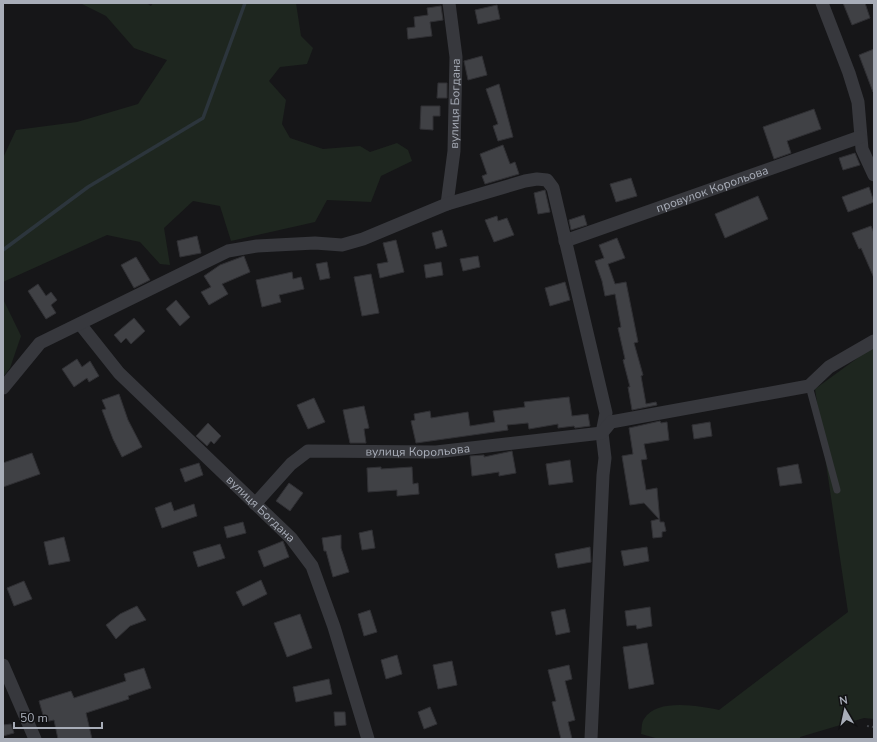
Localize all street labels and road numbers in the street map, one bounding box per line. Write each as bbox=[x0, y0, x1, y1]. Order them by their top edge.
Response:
street label: вулиця Богдана bbox=[446, 58, 464, 149]
street label: провулок Корольова bbox=[654, 162, 770, 216]
street label: вулиця Корольова bbox=[365, 440, 471, 460]
street label: вулиця Богдана bbox=[223, 472, 299, 546]

